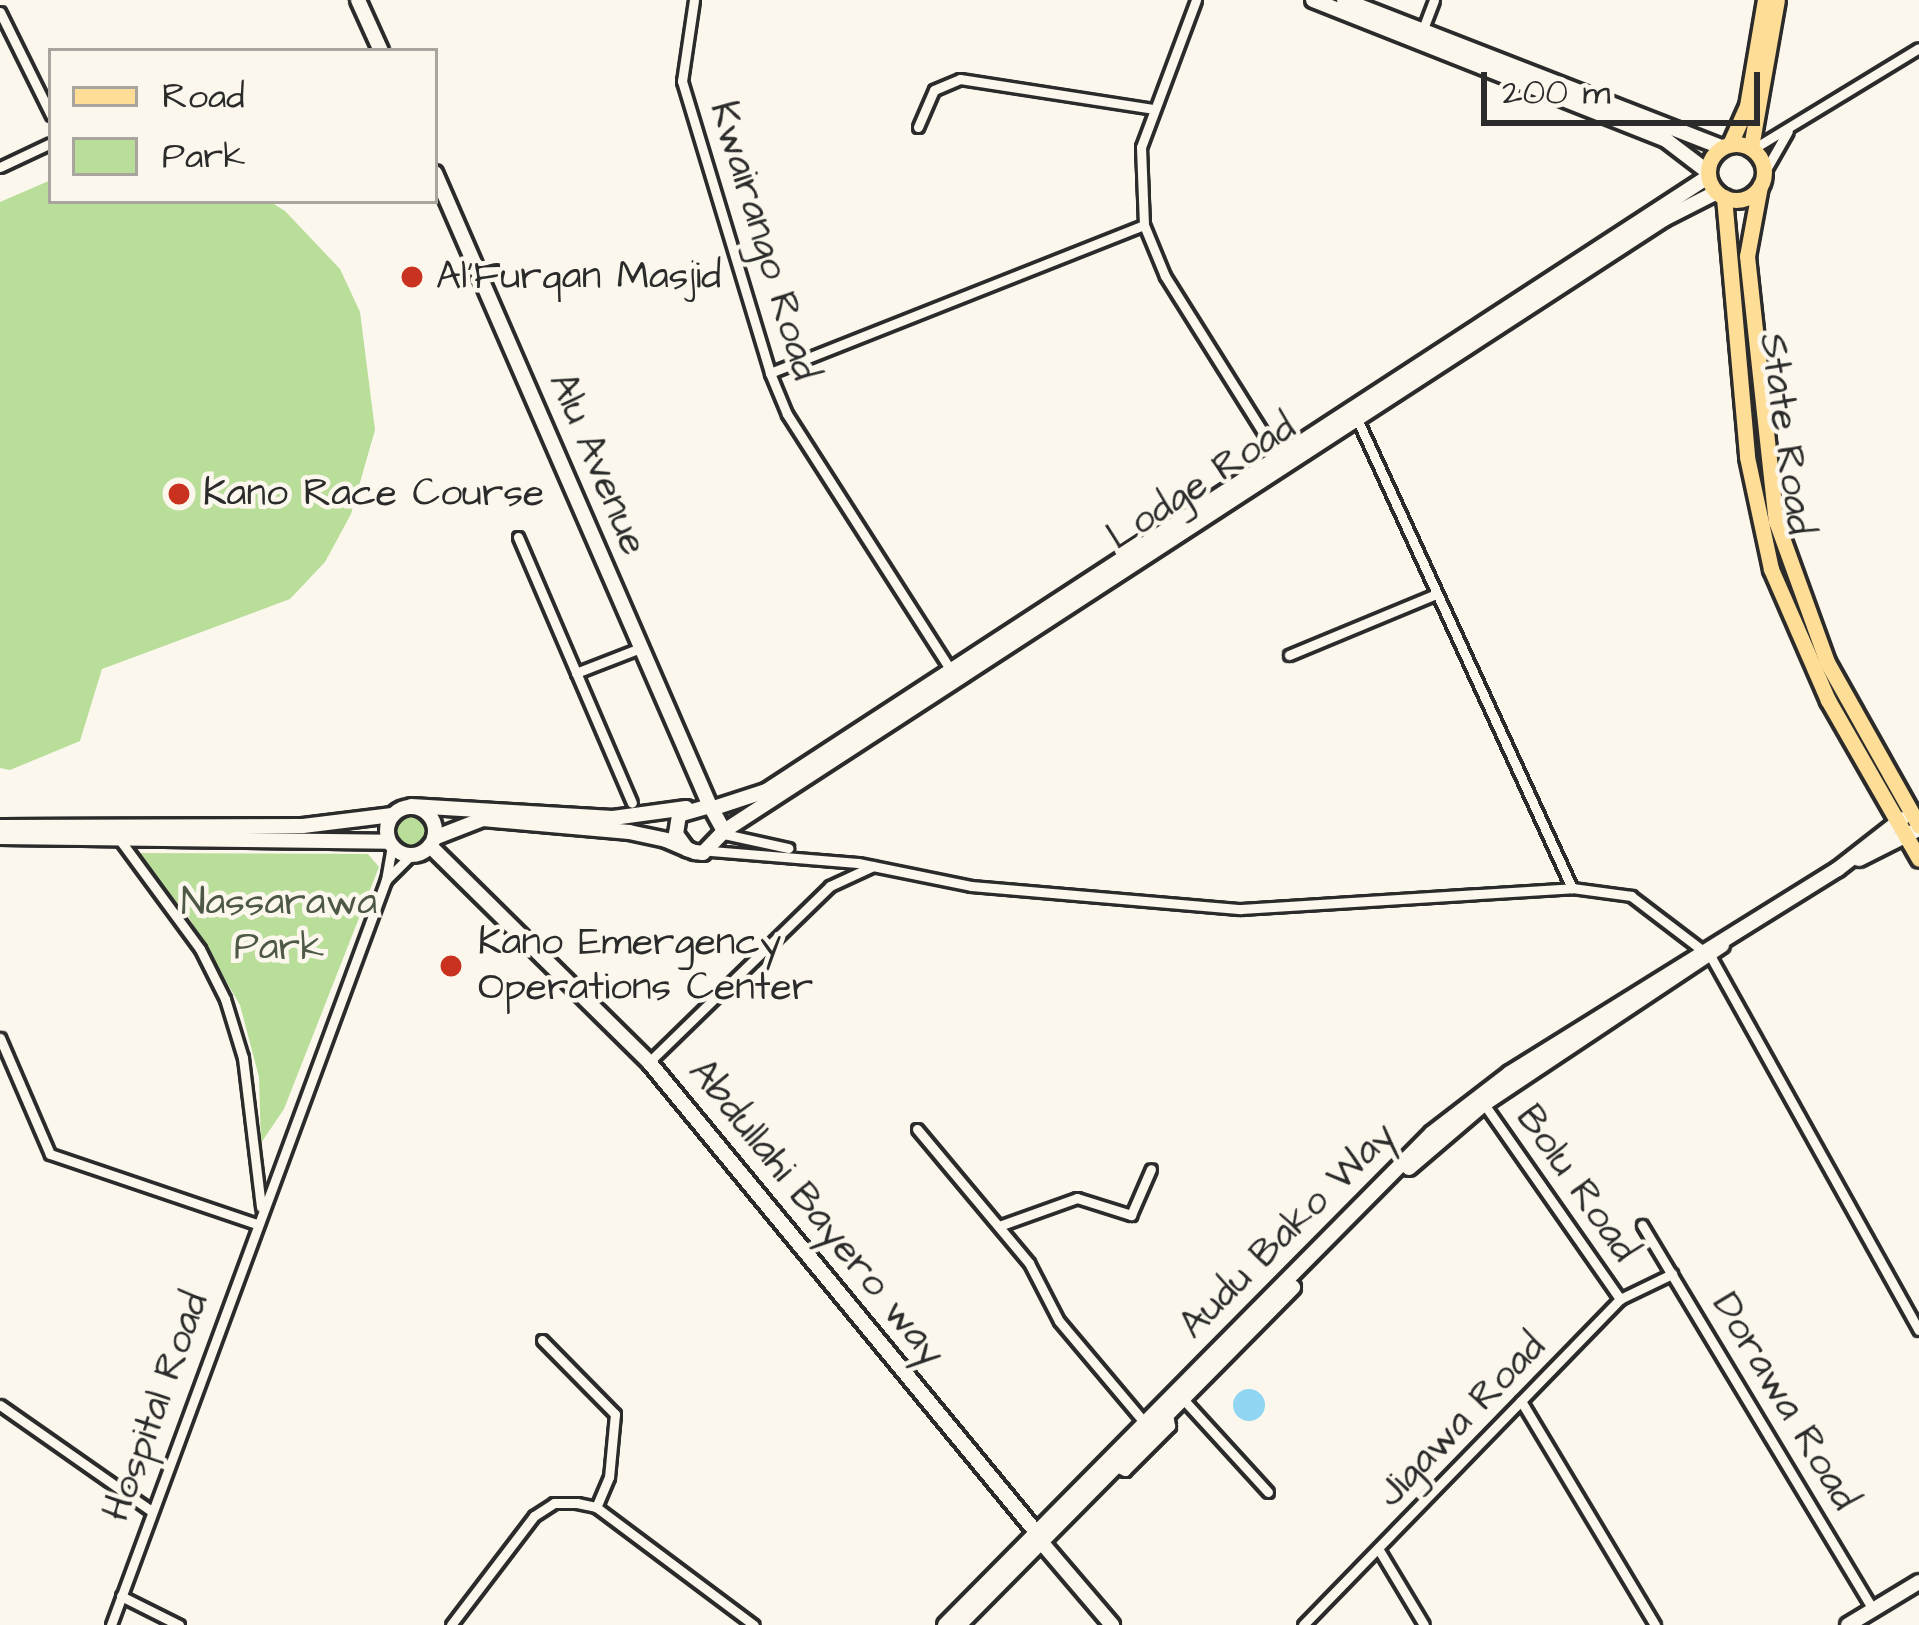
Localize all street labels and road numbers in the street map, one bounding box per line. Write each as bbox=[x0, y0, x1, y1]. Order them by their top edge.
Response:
street label: Kwairango Road bbox=[698, 96, 828, 386]
street label: State Road bbox=[1748, 330, 1822, 538]
street label: Alu Avenue bbox=[538, 366, 656, 562]
street label: Lodge Road bbox=[1099, 405, 1305, 561]
street label: Abdullahi Bayero way bbox=[678, 1050, 954, 1376]
street label: Bolu Road bbox=[1505, 1097, 1647, 1271]
street label: Audu Bako Way bbox=[1170, 1113, 1406, 1349]
street label: Dorawa Road bbox=[1701, 1285, 1867, 1519]
street label: Hospital Road bbox=[94, 1286, 220, 1528]
street label: Jigawa Road bbox=[1368, 1325, 1556, 1517]

